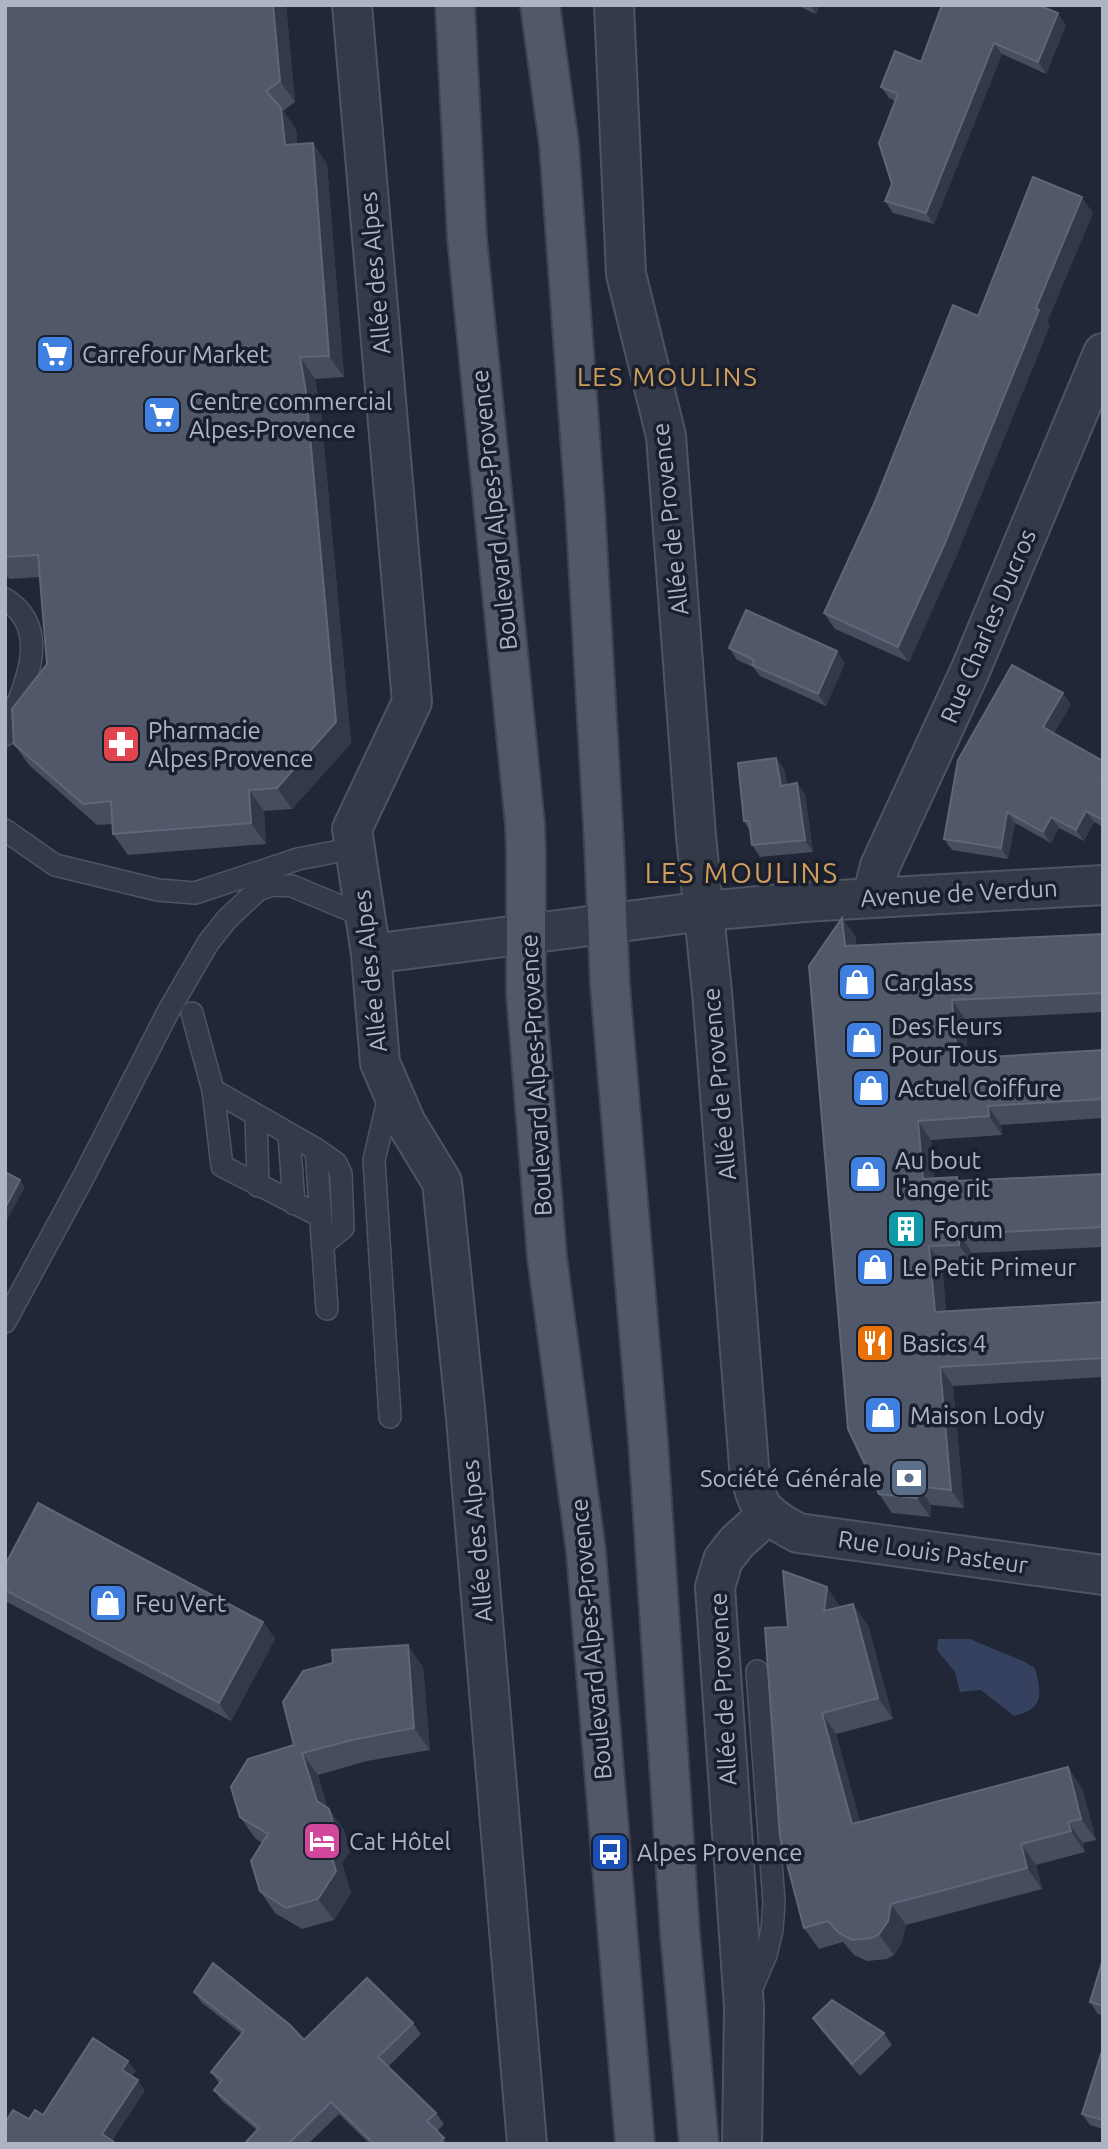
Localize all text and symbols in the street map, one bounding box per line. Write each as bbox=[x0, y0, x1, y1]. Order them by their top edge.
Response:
street label: Allée des Alpes bbox=[354, 191, 396, 355]
supermarket icon: Carrefour Market bbox=[34, 333, 76, 375]
place label: Carrefour Market bbox=[82, 341, 269, 368]
district label: LES MOULINS bbox=[577, 362, 759, 391]
street label: Boulevard Alpes-Provence bbox=[466, 368, 522, 652]
place label: Centre commercial Alpes-Provence bbox=[189, 388, 392, 443]
supermarket icon: Centre commercial Alpes-Provence bbox=[141, 394, 183, 436]
street label: Allée de Provence bbox=[646, 421, 694, 617]
street label: Rue Charles Ducros bbox=[935, 525, 1041, 727]
place label: Pharmacie Alpes Provence bbox=[148, 717, 313, 772]
pharmacy icon: Pharmacie Alpes Provence bbox=[100, 723, 142, 765]
district label: LES MOULINS bbox=[645, 857, 839, 888]
street label: Avenue de Verdun bbox=[860, 874, 1058, 912]
street label: Allée des Alpes bbox=[348, 889, 392, 1053]
street label: Boulevard Alpes-Provence bbox=[515, 933, 557, 1217]
shop icon: Carglass bbox=[836, 961, 878, 1003]
place label: Carglass bbox=[884, 969, 973, 996]
street label: Allée de Provence bbox=[697, 987, 741, 1181]
place label: Des Fleurs Pour Tous bbox=[891, 1013, 1002, 1068]
shop icon: Des Fleurs Pour Tous bbox=[843, 1019, 885, 1061]
shop icon: Actuel Coiffure bbox=[850, 1067, 892, 1109]
place label: Actuel Coiffure bbox=[898, 1075, 1062, 1102]
place label: Au bout l'ange rit bbox=[895, 1147, 991, 1202]
shop icon: Au bout l'ange rit bbox=[847, 1153, 889, 1195]
building icon: Forum bbox=[885, 1208, 927, 1250]
place label: Forum bbox=[933, 1216, 1003, 1243]
shop icon: Le Petit Primeur bbox=[854, 1246, 896, 1288]
place label: Le Petit Primeur bbox=[902, 1254, 1076, 1281]
restaurant icon: Basics 4 bbox=[854, 1322, 896, 1364]
place label: Basics 4 bbox=[902, 1330, 986, 1357]
shop icon: Maison Lody bbox=[862, 1394, 904, 1436]
place label: Maison Lody bbox=[910, 1402, 1045, 1429]
bank icon: Société Générale bbox=[888, 1457, 930, 1499]
street label: Allée des Alpes bbox=[456, 1459, 498, 1623]
place label: Société Générale bbox=[700, 1465, 882, 1492]
street label: Boulevard Alpes-Provence bbox=[565, 1497, 617, 1781]
street label: Rue Louis Pasteur bbox=[836, 1525, 1030, 1579]
shop icon: Feu Vert bbox=[87, 1582, 129, 1624]
place label: Feu Vert bbox=[135, 1590, 227, 1617]
street label: Allée de Provence bbox=[704, 1592, 742, 1786]
hotel icon: Cat Hôtel bbox=[301, 1820, 343, 1862]
place label: Cat Hôtel bbox=[349, 1828, 451, 1855]
bus stop icon: Alpes Provence bbox=[589, 1831, 631, 1873]
place label: Alpes Provence bbox=[637, 1839, 802, 1866]

